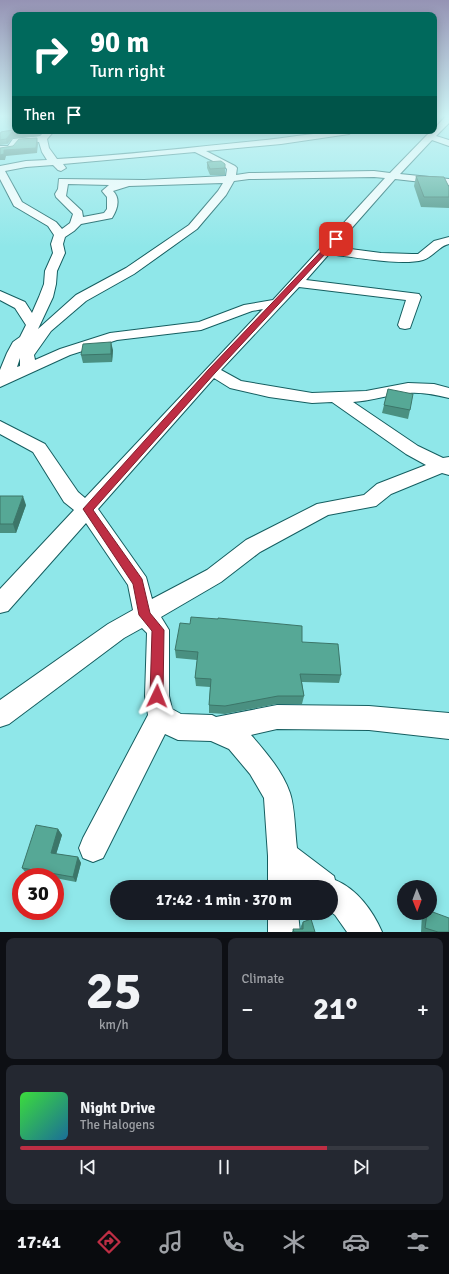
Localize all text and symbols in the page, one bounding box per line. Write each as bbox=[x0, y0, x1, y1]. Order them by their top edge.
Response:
text: 90 m bbox=[90, 26, 149, 60]
icon: right bbox=[24, 28, 76, 80]
text: Turn right bbox=[90, 60, 165, 82]
icon: arrive bbox=[63, 104, 85, 126]
text: Then bbox=[24, 106, 55, 124]
pin bbox=[319, 222, 353, 256]
icon: arrive bbox=[325, 228, 347, 250]
position arrow bbox=[136, 675, 178, 717]
speed limit sign: 30 bbox=[12, 868, 64, 920]
north arrow bbox=[397, 880, 437, 920]
map controls bbox=[397, 880, 437, 920]
text: 17:42 · 1 min · 370 m bbox=[156, 891, 292, 909]
text: 25 bbox=[86, 959, 142, 1023]
text: Climate bbox=[242, 971, 284, 987]
text: 21° bbox=[313, 991, 357, 1028]
text: − bbox=[242, 996, 253, 1023]
text: + bbox=[417, 996, 429, 1023]
text: km/h bbox=[99, 1017, 128, 1033]
text: Night Drive bbox=[80, 1099, 155, 1117]
text: The Halogens bbox=[80, 1117, 155, 1133]
icon: previous bbox=[77, 1156, 99, 1178]
icon: pause bbox=[213, 1156, 235, 1178]
icon: next bbox=[350, 1156, 372, 1178]
icon: directions bbox=[95, 1228, 123, 1256]
icon: music bbox=[157, 1228, 185, 1256]
icon: phone bbox=[219, 1228, 247, 1256]
icon: climate bbox=[280, 1228, 308, 1256]
icon: car bbox=[342, 1228, 370, 1256]
icon: filters bbox=[404, 1228, 432, 1256]
text: 17:41 bbox=[17, 1231, 61, 1253]

